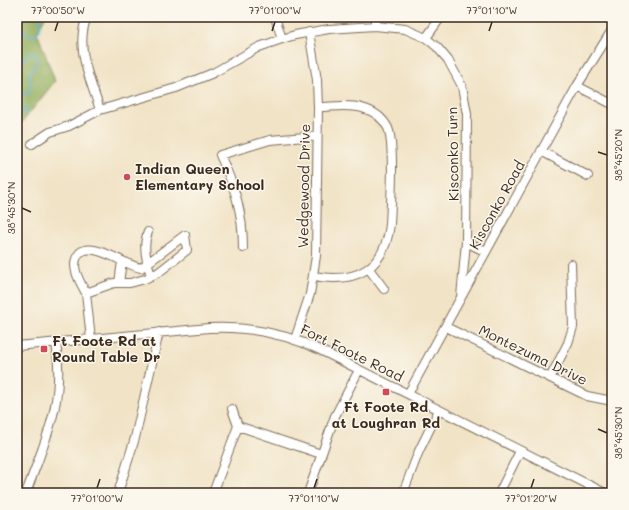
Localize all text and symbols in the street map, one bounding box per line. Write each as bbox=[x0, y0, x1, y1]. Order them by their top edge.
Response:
text: 77°00'50"W bbox=[31, 3, 85, 17]
text: 77°01'00"W bbox=[249, 3, 301, 17]
text: 77°01'10"W bbox=[467, 3, 518, 17]
street label: Kisconko Turn bbox=[442, 107, 463, 201]
street label: Wedgewood Drive bbox=[293, 124, 314, 248]
text: 38°45'20"N bbox=[611, 129, 625, 181]
street label: Kisconko Road bbox=[464, 157, 529, 253]
place label: Indian Queen Elementary School bbox=[135, 159, 264, 194]
marker: Indian Queen Elementary School bbox=[122, 172, 132, 182]
text: 38°45'30"N bbox=[4, 182, 18, 234]
street label: Fort Foote Road bbox=[298, 319, 407, 386]
street label: Montezuma Drive bbox=[476, 320, 591, 389]
place label: Ft Foote Rd at Round Table Dr bbox=[52, 331, 160, 366]
marker: Ft Foote Rd at Round Table Dr bbox=[39, 344, 49, 354]
marker: Ft Foote Rd at Loughran Rd bbox=[381, 387, 391, 397]
place label: Ft Foote Rd at Loughran Rd bbox=[332, 397, 440, 432]
text: 38°45'30"N bbox=[611, 407, 625, 459]
text: 77°01'00"W bbox=[71, 491, 123, 505]
text: 77°01'10"W bbox=[289, 491, 340, 505]
text: 77°01'20"W bbox=[505, 491, 557, 505]

